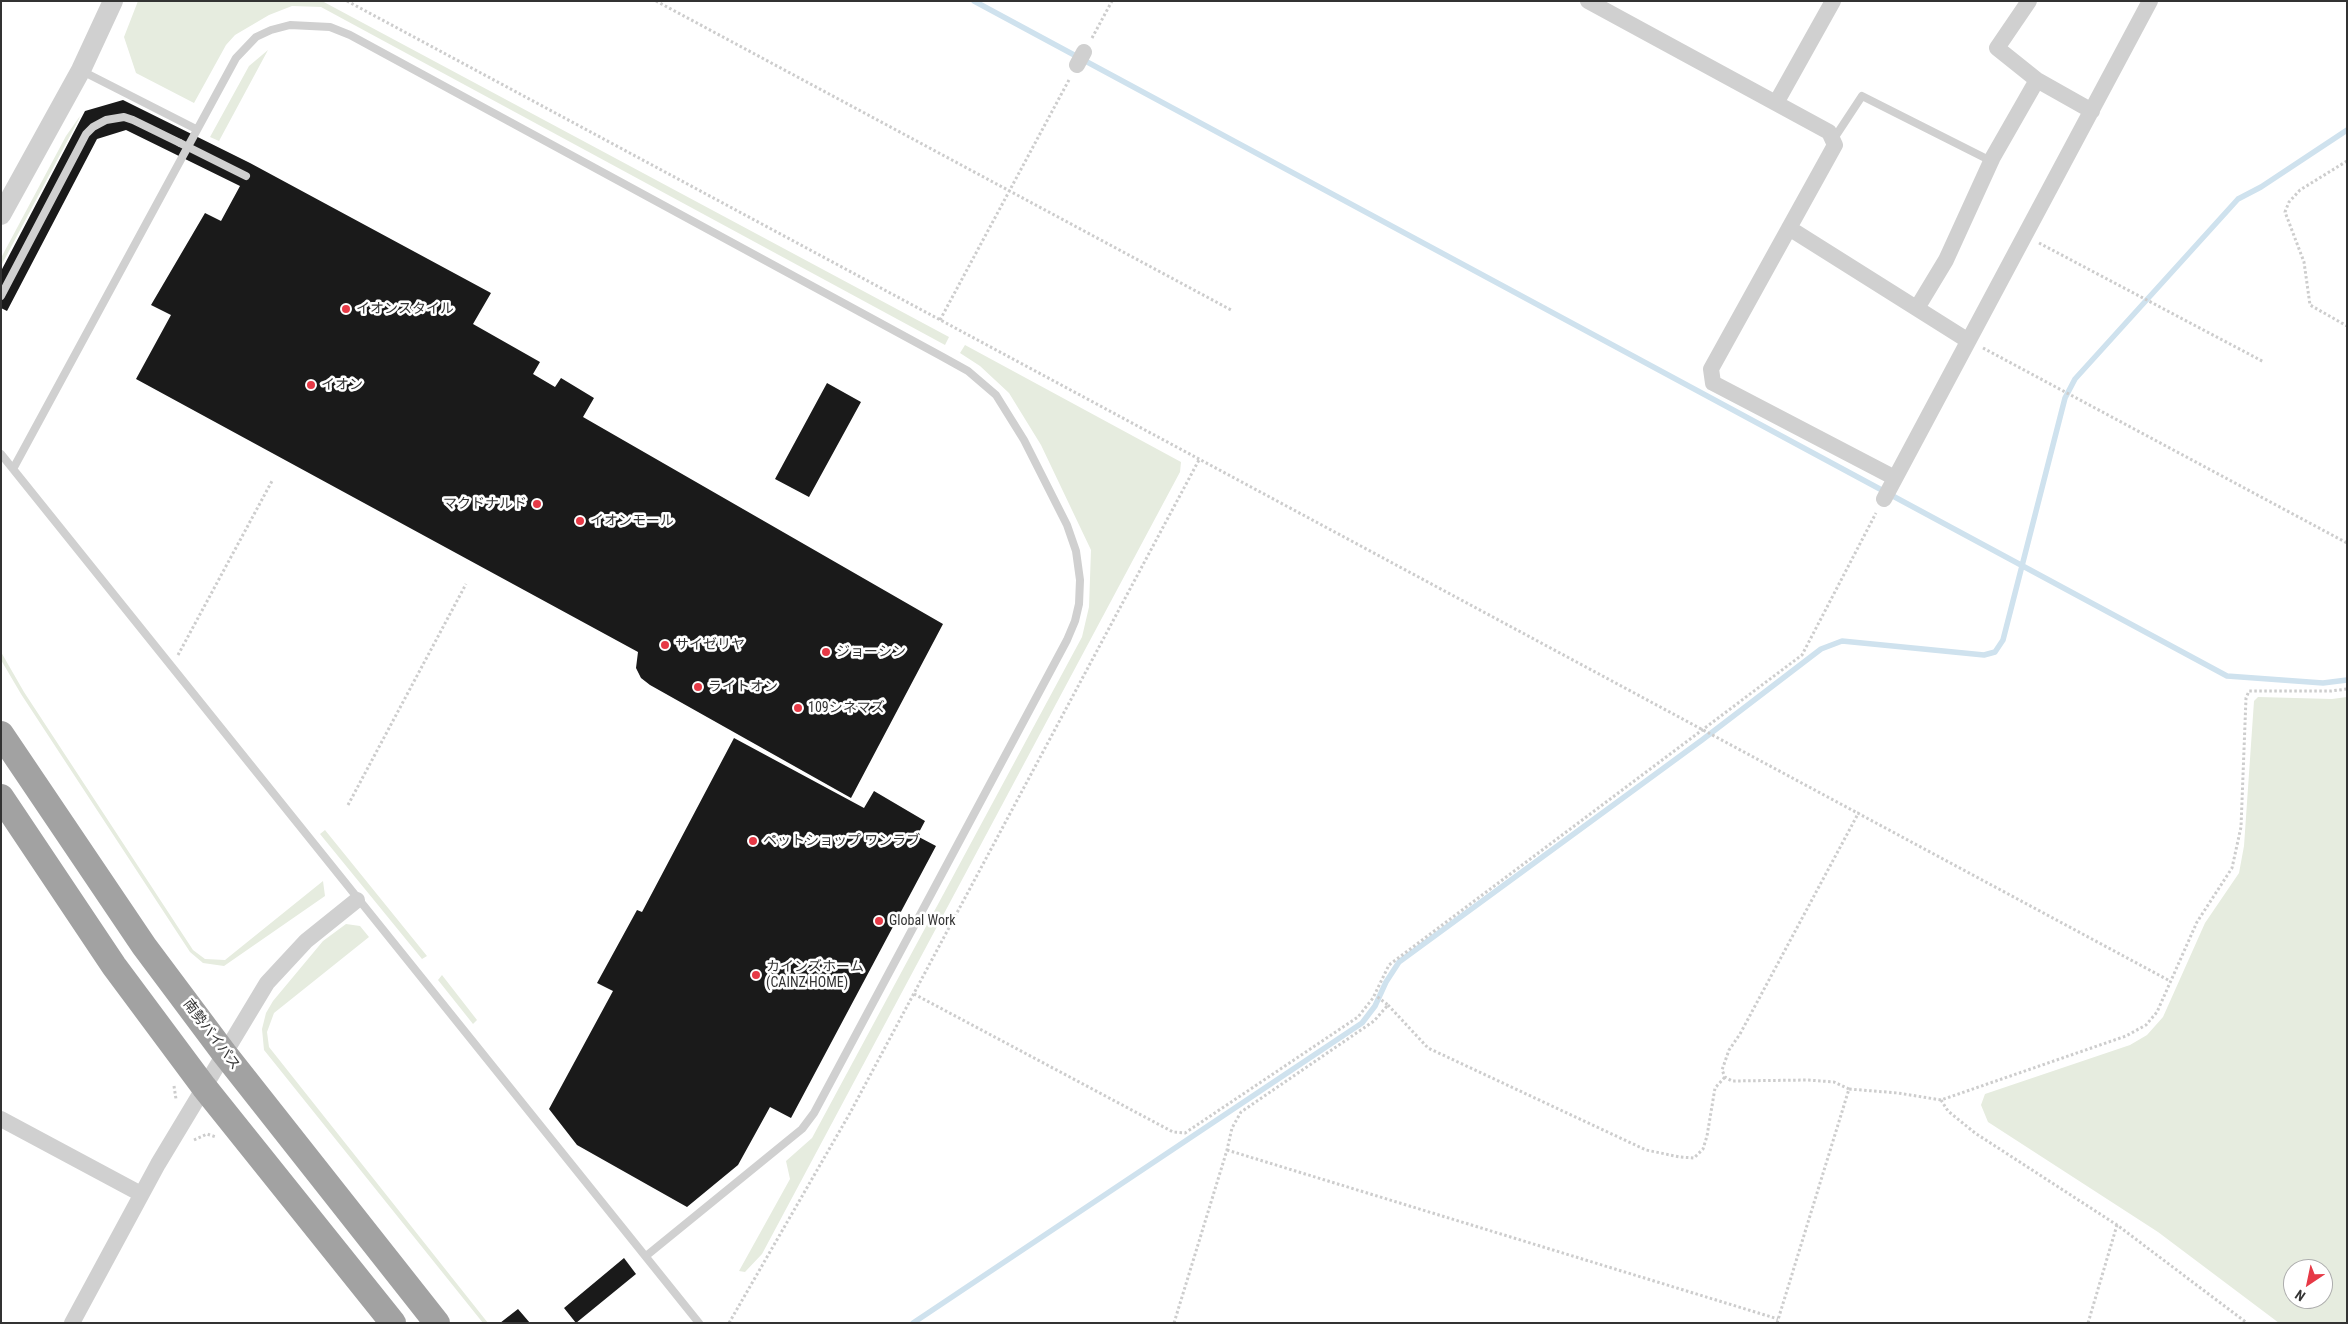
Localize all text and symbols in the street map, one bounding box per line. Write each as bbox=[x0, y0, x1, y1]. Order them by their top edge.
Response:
place label: イオンスタイル bbox=[356, 301, 454, 317]
marker: イオンスタイル bbox=[340, 303, 352, 315]
place label: イオン bbox=[321, 377, 363, 393]
marker: イオン bbox=[305, 379, 317, 391]
place label: マクドナルド bbox=[443, 496, 527, 512]
marker: マクドナルド bbox=[531, 498, 543, 510]
place label: イオンモール bbox=[590, 513, 674, 529]
marker: イオンモール bbox=[574, 515, 586, 527]
place label: サイゼリヤ bbox=[675, 637, 745, 653]
marker: サイゼリヤ bbox=[659, 639, 671, 651]
place label: ジョーシン bbox=[836, 644, 906, 660]
marker: ジョーシン bbox=[820, 646, 832, 658]
place label: ライトオン bbox=[708, 679, 778, 695]
marker: ライトオン bbox=[692, 681, 704, 693]
place label: 109シネマズ bbox=[808, 700, 885, 716]
marker: 109シネマズ bbox=[792, 702, 804, 714]
place label: ペットショップ ワンラブ bbox=[763, 833, 920, 849]
marker: ペットショップ ワンラブ bbox=[747, 835, 759, 847]
place label: Global Work bbox=[889, 913, 956, 929]
marker: Global Work bbox=[873, 915, 885, 927]
place label: カインズホーム (CAINZ HOME) bbox=[766, 959, 864, 992]
marker: カインズホーム (CAINZ HOME) bbox=[750, 969, 762, 981]
street label: 南勢バイパス bbox=[179, 996, 243, 1074]
north arrow bbox=[2283, 1259, 2333, 1309]
text: N bbox=[2292, 1287, 2308, 1305]

